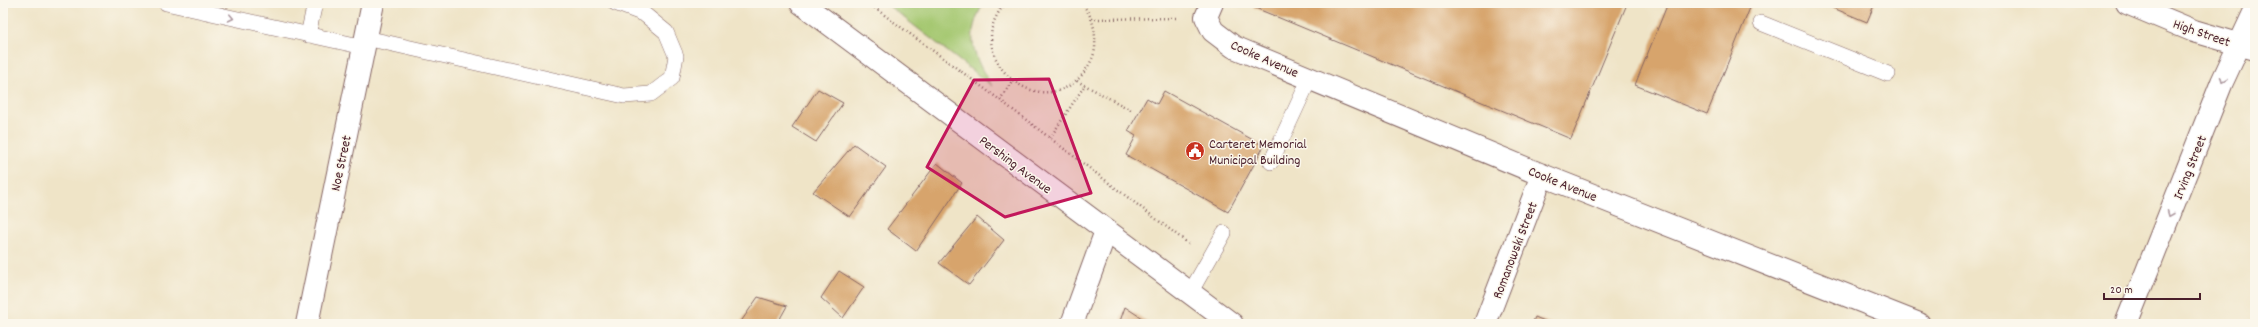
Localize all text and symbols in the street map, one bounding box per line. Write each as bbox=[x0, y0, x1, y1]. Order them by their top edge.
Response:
one-way arrow bbox=[228, 13, 234, 21]
street label: High Street bbox=[2170, 15, 2233, 53]
street label: Cooke Avenue bbox=[1227, 36, 1302, 84]
one-way arrow bbox=[2220, 76, 2228, 83]
street label: Pershing Avenue bbox=[974, 132, 1055, 200]
street label: Irving Street bbox=[2169, 133, 2213, 203]
street label: Noe Street bbox=[326, 134, 358, 193]
place label: Carteret Memorial Municipal Building bbox=[1209, 135, 1307, 171]
public building icon: Carteret Memorial Municipal Building bbox=[1184, 140, 1206, 162]
street label: Cooke Avenue bbox=[1525, 162, 1600, 208]
street label: Romanowski Street bbox=[1488, 199, 1544, 302]
one-way arrow bbox=[2166, 210, 2174, 217]
scale bar bbox=[2104, 275, 2200, 301]
text: 20 m bbox=[2110, 282, 2133, 299]

